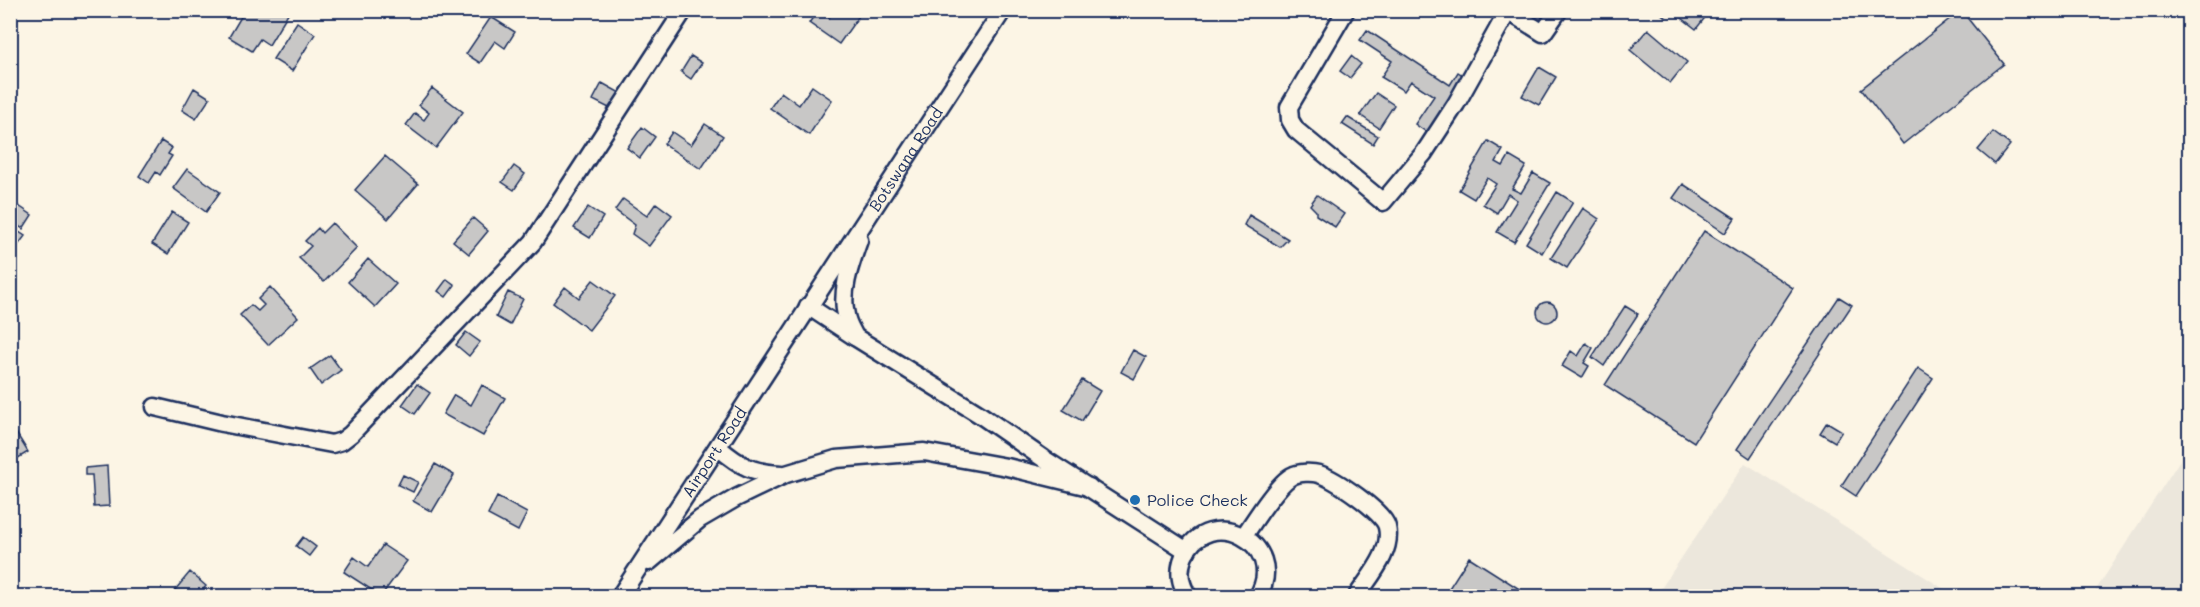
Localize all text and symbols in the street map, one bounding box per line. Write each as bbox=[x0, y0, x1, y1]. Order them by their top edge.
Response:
street label: Botswana Road bbox=[863, 103, 947, 215]
street label: Airport Road bbox=[677, 403, 751, 501]
place label: Police Check bbox=[1147, 489, 1248, 510]
marker: Police Check bbox=[1128, 493, 1142, 507]

